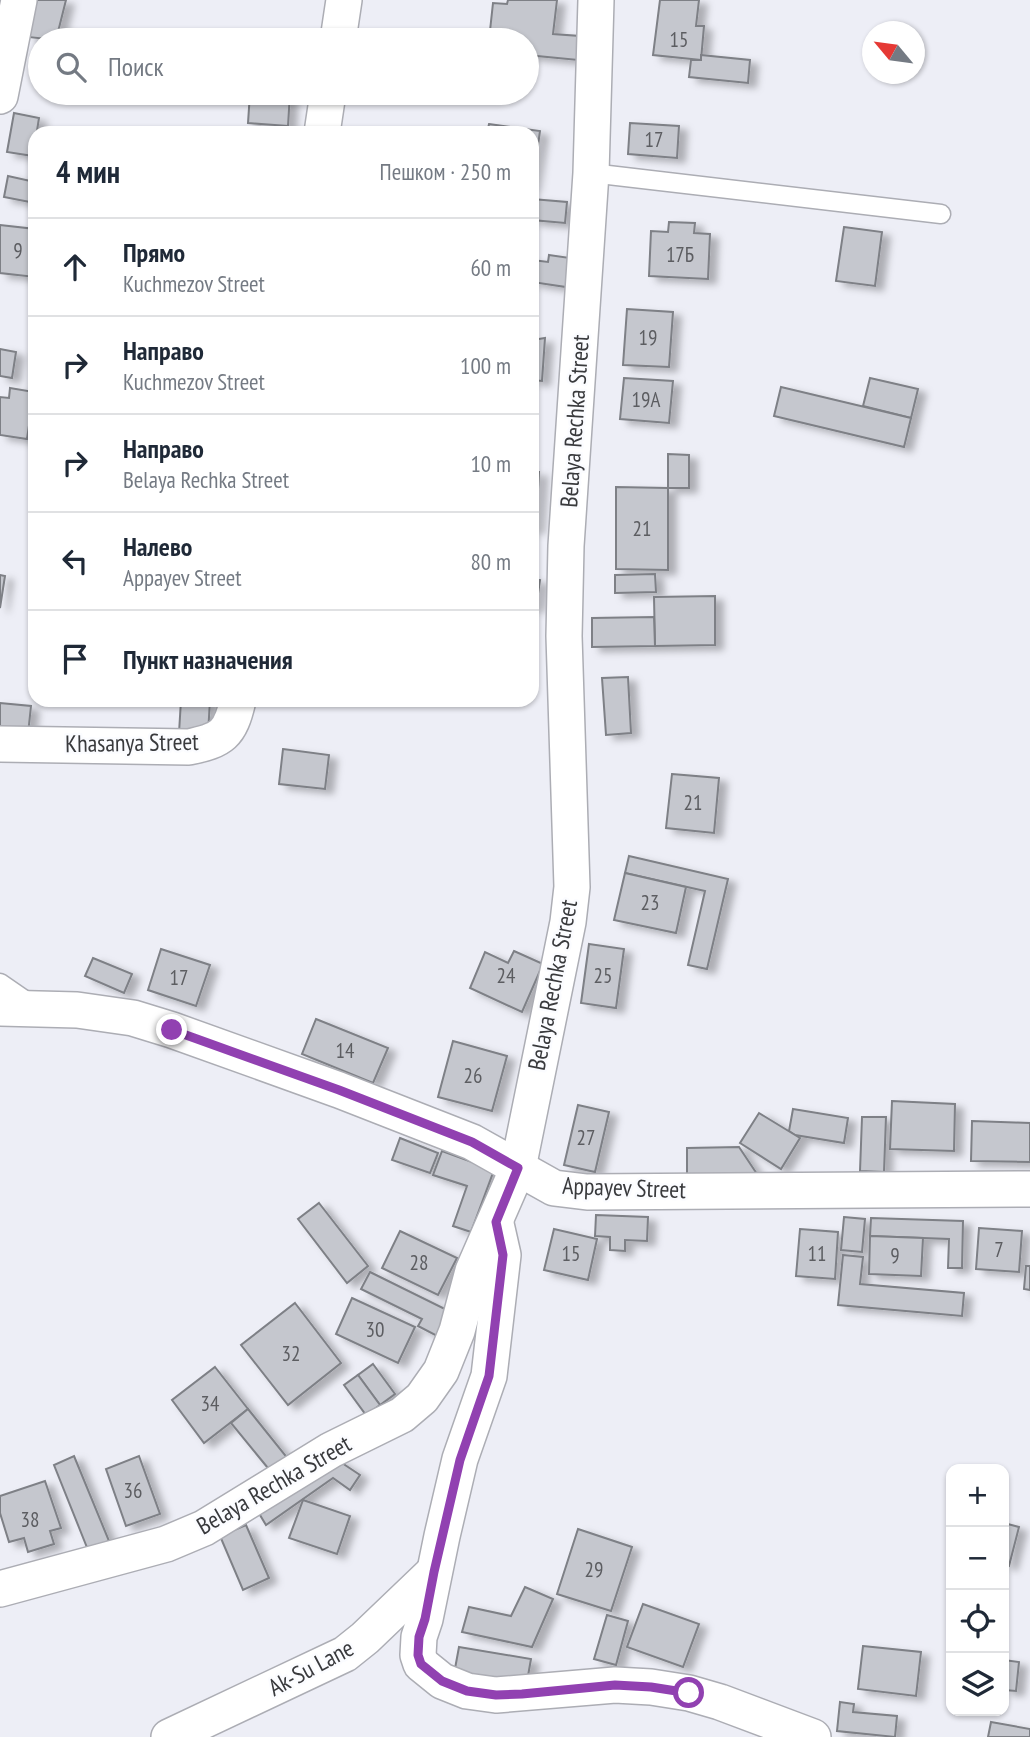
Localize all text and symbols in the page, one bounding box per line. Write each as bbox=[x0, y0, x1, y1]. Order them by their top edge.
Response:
north arrow bbox=[862, 21, 925, 84]
house number: 15 bbox=[670, 26, 688, 53]
search box bbox=[28, 28, 539, 105]
icon: search bbox=[52, 48, 90, 86]
text: Поиск bbox=[108, 50, 164, 83]
house number: 17 bbox=[645, 126, 663, 153]
text: 4 мин bbox=[56, 152, 120, 191]
text: Пешком · 250 m bbox=[380, 157, 511, 186]
text: Прямо bbox=[123, 236, 185, 269]
house number: 9 bbox=[13, 237, 23, 264]
house number: 17Б bbox=[666, 241, 694, 268]
icon: ahead bbox=[56, 248, 94, 286]
text: 60 m bbox=[470, 253, 511, 282]
text: Kuchmezov Street bbox=[123, 269, 265, 298]
house number: 19 bbox=[639, 324, 657, 351]
street label: Belaya Rechka Street bbox=[553, 333, 596, 508]
text: Направо bbox=[123, 334, 204, 367]
icon: right bbox=[56, 346, 94, 384]
text: 100 m bbox=[460, 351, 511, 380]
text: Kuchmezov Street bbox=[123, 367, 265, 396]
house number: 19А bbox=[632, 386, 660, 413]
text: Направо bbox=[123, 432, 204, 465]
icon: right bbox=[56, 444, 94, 482]
text: 10 m bbox=[470, 449, 511, 478]
text: Belaya Rechka Street bbox=[123, 465, 289, 494]
house number: 21 bbox=[633, 515, 651, 542]
text: Налево bbox=[123, 530, 192, 563]
icon: left bbox=[56, 542, 94, 580]
text: 80 m bbox=[470, 547, 511, 576]
text: Appayev Street bbox=[123, 563, 242, 592]
icon: arrive bbox=[56, 640, 94, 678]
text: Пункт назначения bbox=[123, 643, 293, 676]
street label: Khasanya Street bbox=[65, 726, 199, 759]
house number: 21 bbox=[684, 789, 702, 816]
house number: 23 bbox=[641, 889, 659, 916]
street label: Belaya Rechka Street bbox=[521, 897, 584, 1073]
house number: 24 bbox=[497, 962, 516, 989]
house number: 25 bbox=[594, 962, 612, 989]
house number: 17 bbox=[170, 964, 188, 991]
route end bbox=[156, 1014, 187, 1045]
house number: 14 bbox=[336, 1037, 355, 1064]
house number: 26 bbox=[464, 1062, 482, 1089]
house number: 27 bbox=[577, 1124, 595, 1151]
street label: Appayev Street bbox=[562, 1170, 687, 1205]
house number: 7 bbox=[994, 1236, 1004, 1263]
house number: 15 bbox=[562, 1240, 580, 1267]
house number: 11 bbox=[808, 1240, 826, 1267]
house number: 9 bbox=[890, 1242, 900, 1269]
house number: 28 bbox=[410, 1249, 428, 1276]
house number: 30 bbox=[366, 1316, 384, 1343]
house number: 32 bbox=[282, 1340, 300, 1367]
house number: 34 bbox=[201, 1390, 220, 1417]
street label: Belaya Rechka Street bbox=[191, 1428, 357, 1541]
map controls bbox=[946, 1464, 1009, 1716]
button: + bbox=[946, 1464, 1009, 1527]
house number: 36 bbox=[124, 1477, 142, 1504]
house number: 38 bbox=[21, 1506, 39, 1533]
button: − bbox=[946, 1527, 1009, 1590]
house number: 29 bbox=[585, 1556, 603, 1583]
button: locate bbox=[946, 1590, 1009, 1653]
street label: Ak-Su Lane bbox=[263, 1632, 359, 1703]
button: layers bbox=[946, 1653, 1009, 1716]
route start bbox=[673, 1677, 704, 1708]

